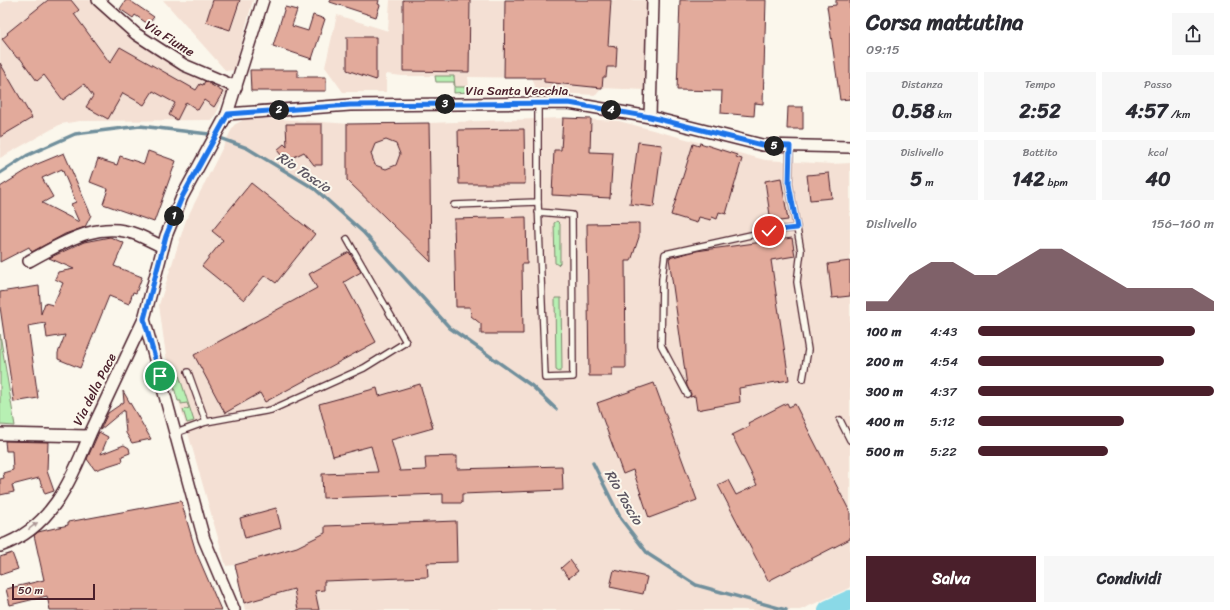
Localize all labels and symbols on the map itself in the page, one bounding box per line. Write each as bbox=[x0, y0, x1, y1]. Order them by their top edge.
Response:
street label: Via Fiume bbox=[140, 14, 200, 63]
street label: Via Santa Vecchia bbox=[466, 79, 569, 102]
pin: 3 bbox=[435, 94, 455, 114]
pin: 2 bbox=[269, 100, 289, 120]
pin: 4 bbox=[601, 100, 621, 120]
pin: 5 bbox=[764, 136, 784, 156]
water label: Rio Toscio bbox=[272, 145, 337, 200]
pin: 1 bbox=[164, 206, 184, 226]
pin bbox=[752, 214, 786, 248]
street label: Via della Pace bbox=[66, 349, 123, 430]
pin bbox=[143, 359, 177, 393]
water label: Rio Toscio bbox=[598, 465, 650, 531]
one-way arrow bbox=[28, 522, 39, 531]
scale bar bbox=[12, 582, 95, 601]

